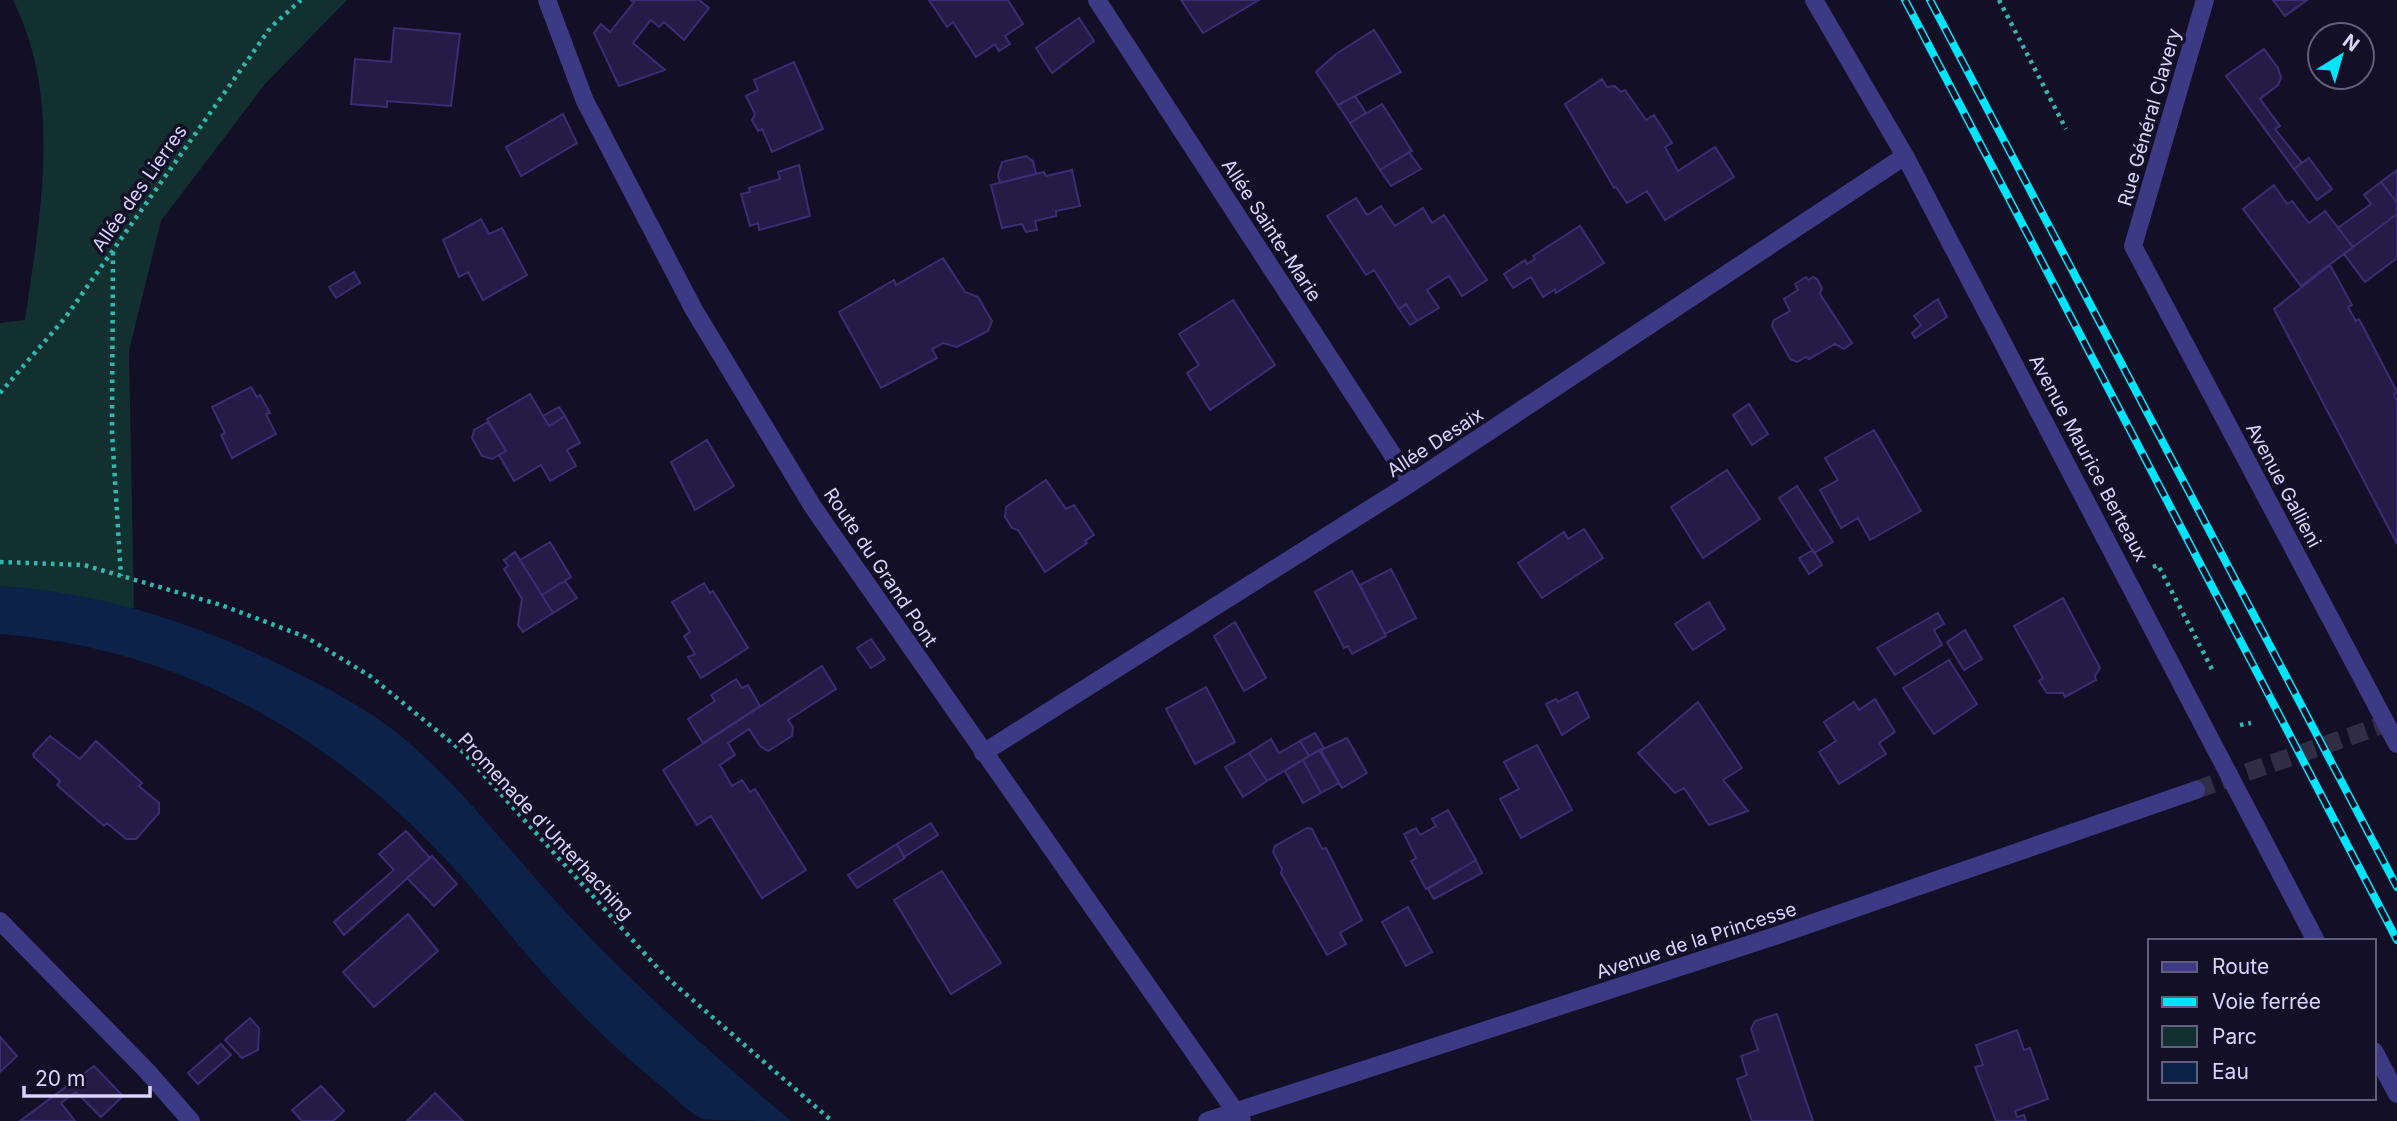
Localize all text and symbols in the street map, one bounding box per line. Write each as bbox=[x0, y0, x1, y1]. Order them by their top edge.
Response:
north arrow bbox=[2306, 21, 2376, 91]
street label: Rue Général Clavery bbox=[2113, 25, 2186, 209]
text: N bbox=[2338, 29, 2364, 56]
street label: Allée des Lierres bbox=[87, 120, 192, 256]
street label: Allée Sainte-Marie bbox=[1217, 155, 1326, 306]
street label: Avenue Maurice Berteaux bbox=[2024, 351, 2153, 566]
street label: Allée Desaix bbox=[1383, 403, 1488, 482]
street label: Avenue Gallieni bbox=[2241, 419, 2326, 551]
street label: Route du Grand Pont bbox=[819, 484, 942, 651]
street label: Promenade d'Unterhaching bbox=[453, 728, 638, 924]
street label: Avenue de la Princesse bbox=[1593, 897, 1799, 984]
legend bbox=[2148, 939, 2376, 1100]
text: Route bbox=[2212, 954, 2269, 979]
text: Voie ferrée bbox=[2212, 989, 2321, 1014]
text: Parc bbox=[2212, 1024, 2257, 1049]
scale bar bbox=[24, 1054, 150, 1098]
text: Eau bbox=[2212, 1059, 2249, 1084]
text: 20 m bbox=[35, 1066, 85, 1091]

